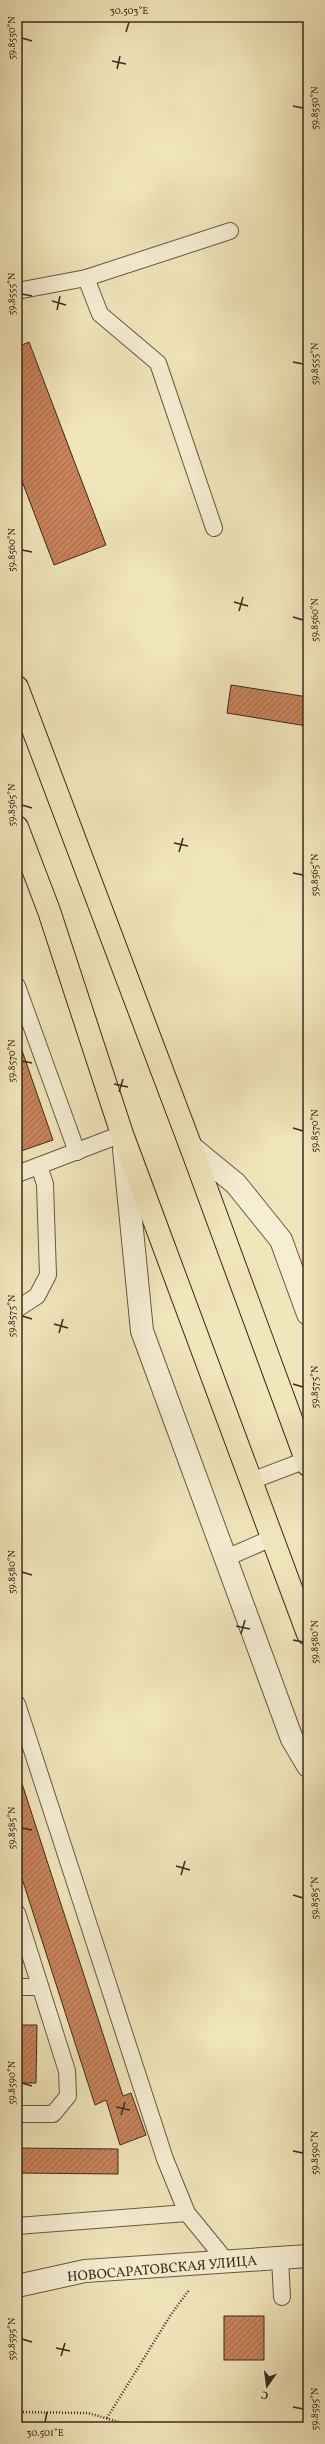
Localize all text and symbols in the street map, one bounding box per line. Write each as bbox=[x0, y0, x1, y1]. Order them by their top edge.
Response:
text: 30.503°E bbox=[110, 4, 148, 18]
text: 59.8550°N bbox=[5, 16, 19, 60]
text: 59.8550°N bbox=[308, 86, 322, 130]
text: 59.8555°N bbox=[5, 272, 19, 315]
text: 59.8555°N bbox=[308, 342, 322, 385]
text: 59.8560°N bbox=[5, 527, 19, 572]
text: 59.8560°N bbox=[308, 597, 322, 642]
text: 59.8565°N bbox=[5, 783, 19, 826]
text: 59.8565°N bbox=[308, 853, 322, 896]
text: 59.8570°N bbox=[5, 1039, 19, 1083]
text: 59.8570°N bbox=[308, 1109, 322, 1153]
text: 59.8575°N bbox=[5, 1294, 19, 1337]
text: 59.8575°N bbox=[308, 1365, 322, 1408]
text: 59.8580°N bbox=[5, 1549, 19, 1594]
text: 59.8580°N bbox=[308, 1619, 322, 1664]
text: 59.8585°N bbox=[5, 1806, 19, 1849]
text: 59.8585°N bbox=[308, 1876, 322, 1919]
text: 59.8590°N bbox=[5, 2060, 19, 2105]
text: 59.8590°N bbox=[308, 2130, 322, 2175]
street label: НОВОСАРАТОВСКАЯ УЛИЦА bbox=[66, 2252, 258, 2287]
text: 59.8595°N bbox=[5, 2317, 19, 2360]
north arrow bbox=[247, 2366, 287, 2406]
text: С bbox=[260, 2386, 270, 2402]
text: 59.8595°N bbox=[308, 2387, 322, 2430]
text: 30.501°E bbox=[26, 2426, 64, 2440]

